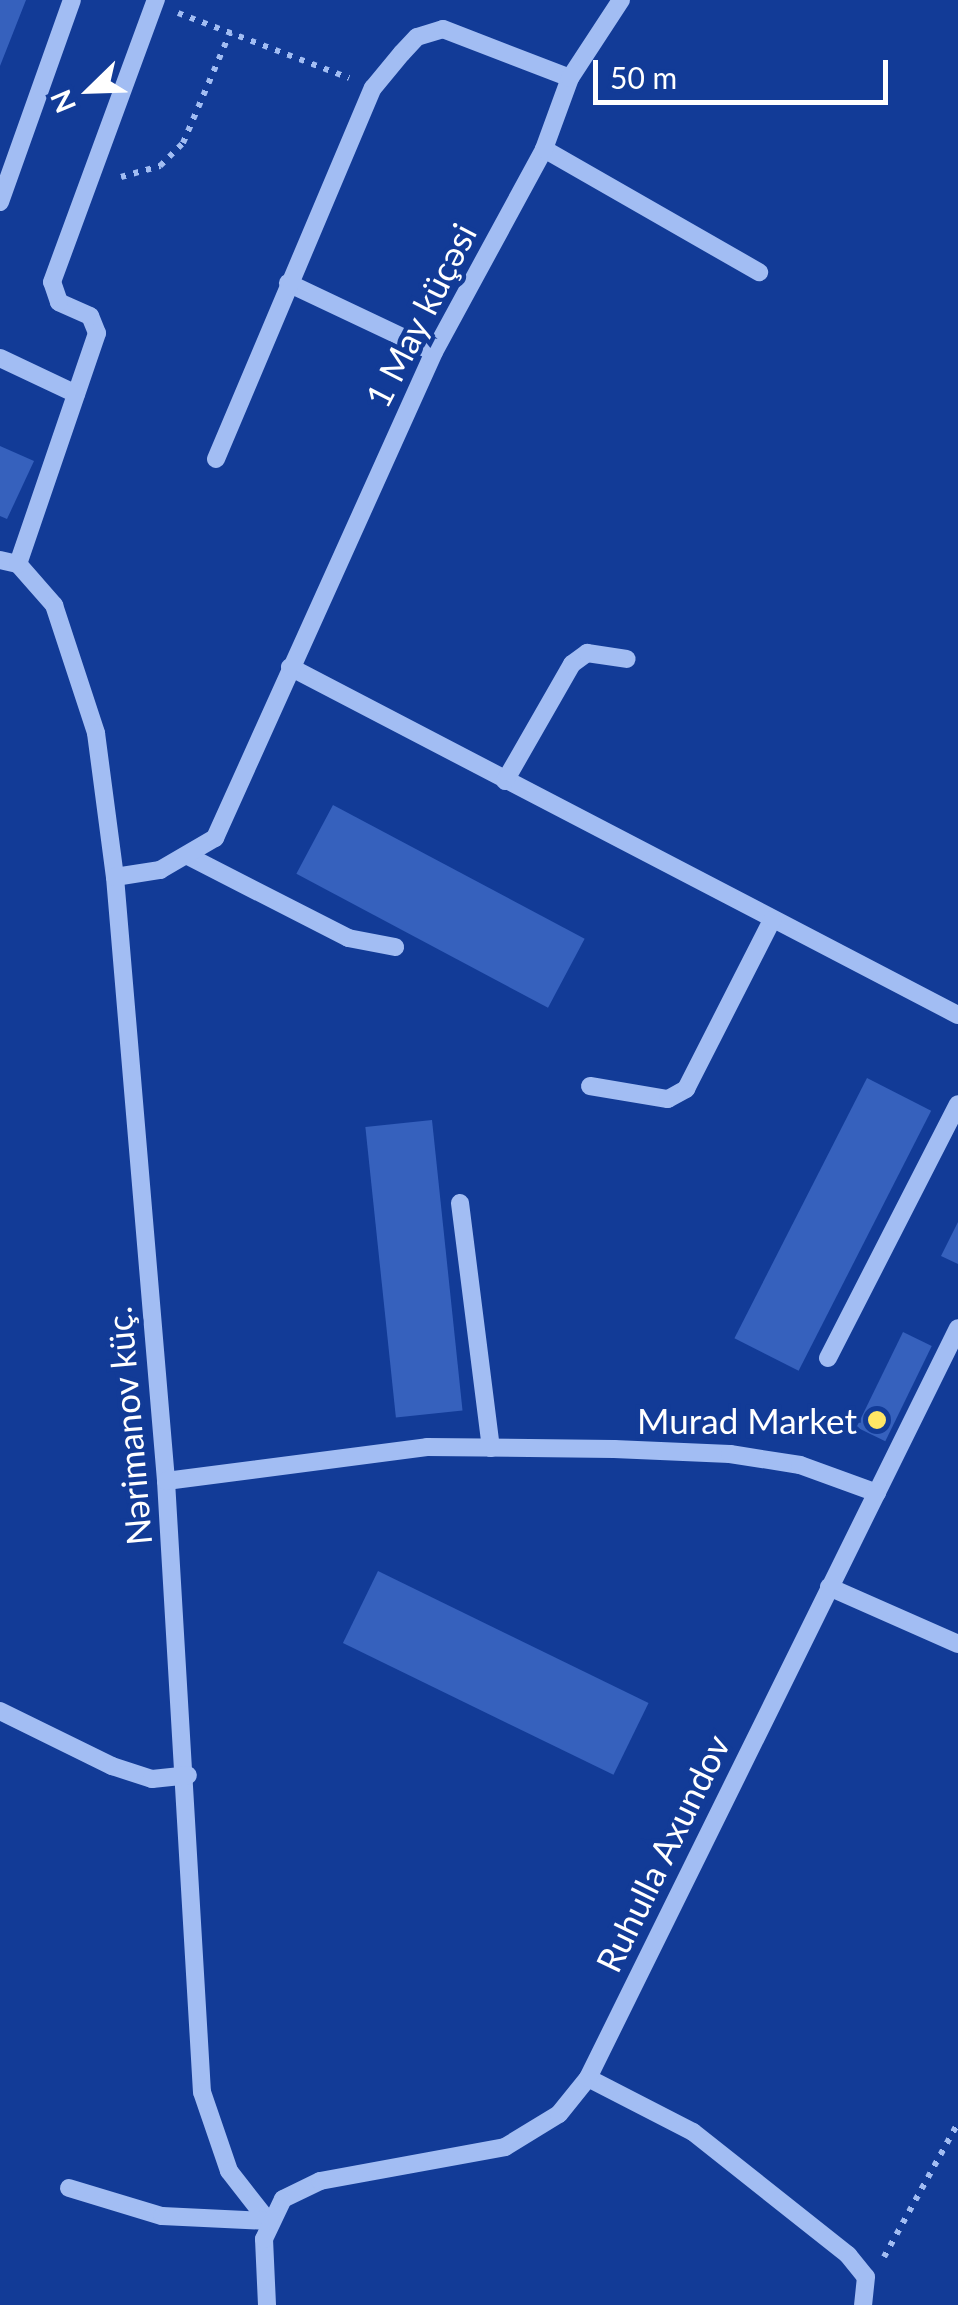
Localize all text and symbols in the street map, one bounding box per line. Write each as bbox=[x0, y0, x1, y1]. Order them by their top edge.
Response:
north arrow bbox=[40, 40, 140, 140]
scale bar bbox=[598, 40, 893, 102]
text: 50 m bbox=[610, 59, 677, 95]
text: N bbox=[43, 85, 82, 118]
street label: 1 May küçəsi bbox=[356, 216, 484, 414]
street label: Nərimanov küç. bbox=[97, 1305, 159, 1547]
place label: Murad Market bbox=[637, 1399, 857, 1441]
marker: Murad Market bbox=[866, 1409, 888, 1431]
street label: Ruhulla Axundov bbox=[586, 1727, 738, 1979]

